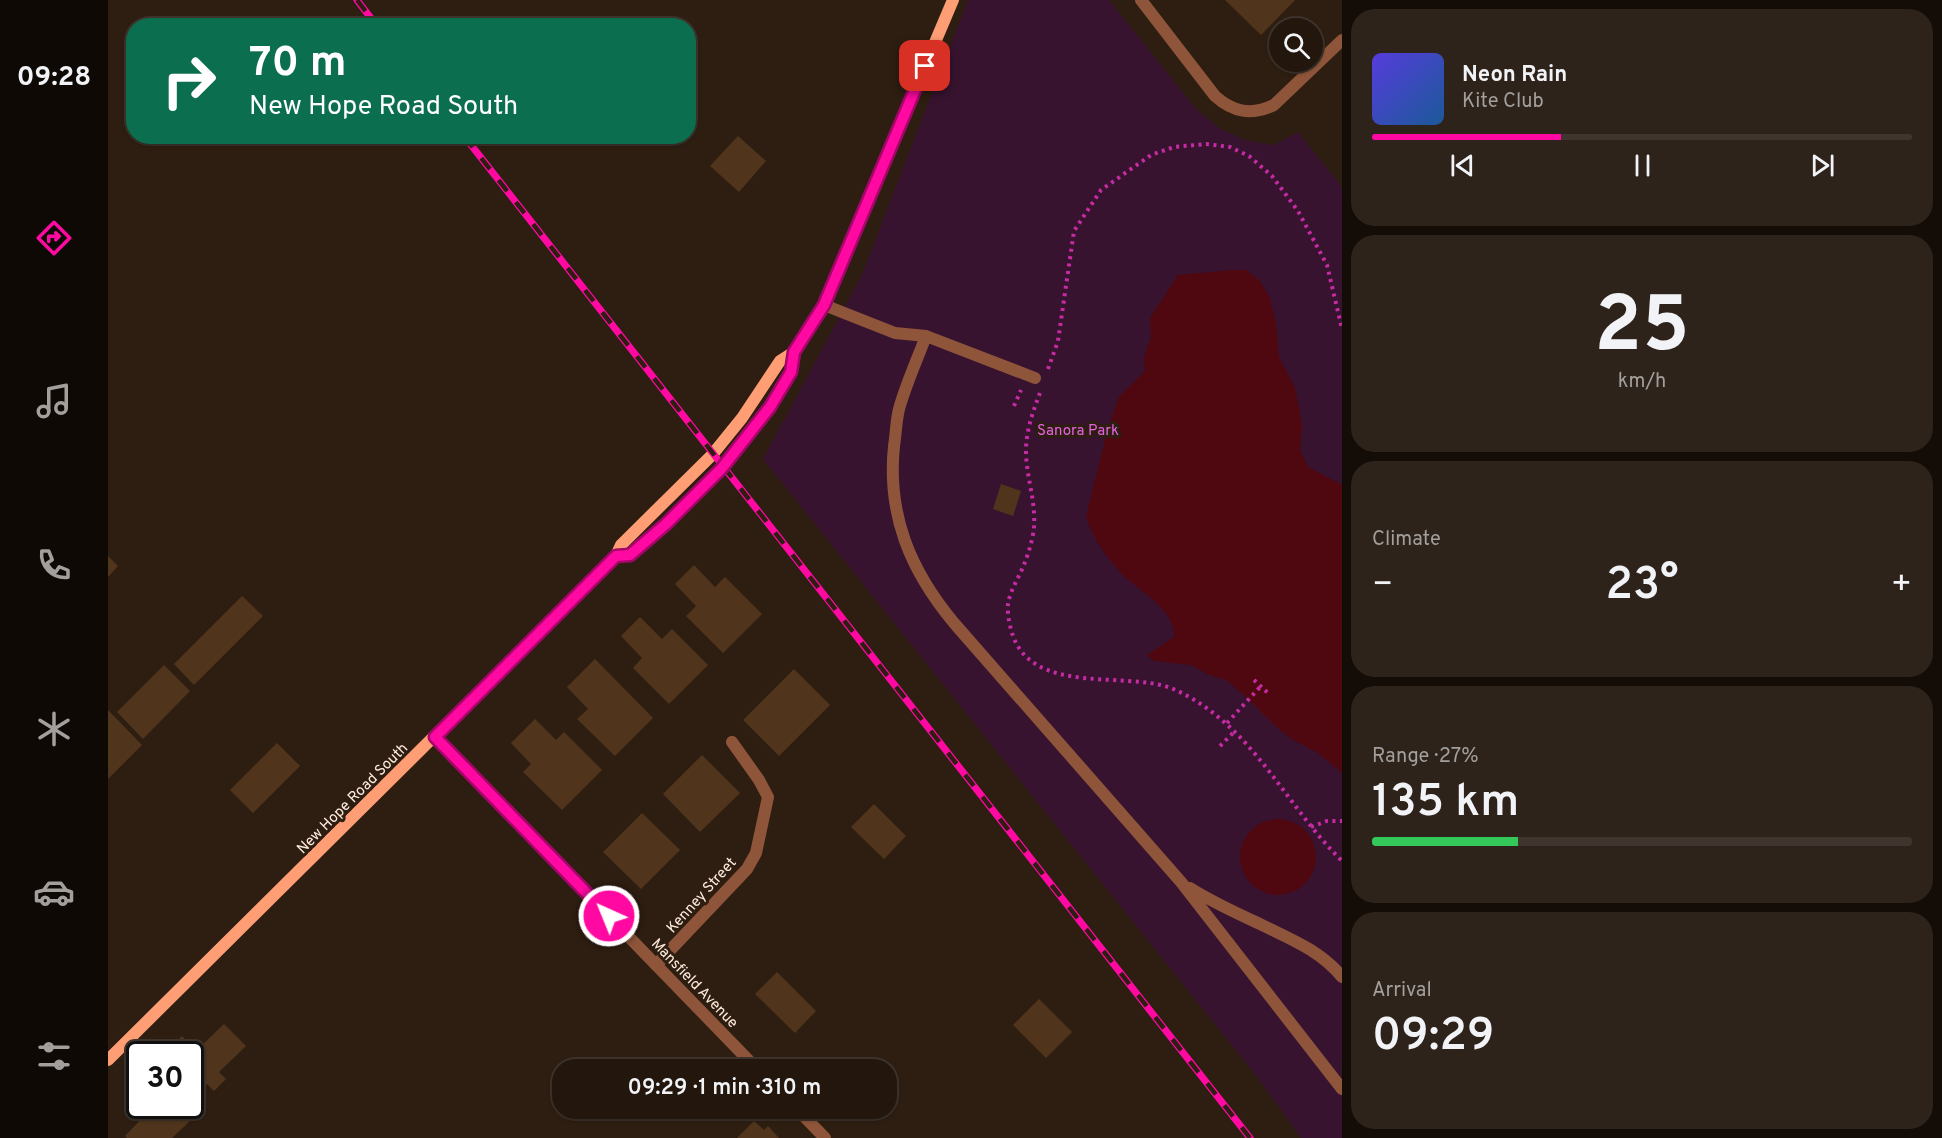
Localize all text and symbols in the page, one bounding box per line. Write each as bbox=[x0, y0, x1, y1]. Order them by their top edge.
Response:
map controls bbox=[1269, 18, 1323, 72]
button: search bbox=[1269, 18, 1323, 72]
text: 70 m bbox=[249, 38, 347, 91]
pin bbox=[899, 40, 950, 91]
icon: right bbox=[150, 42, 228, 120]
icon: arrive bbox=[908, 49, 941, 82]
text: 09:28 bbox=[17, 61, 91, 95]
text: Neon Rain bbox=[1462, 62, 1567, 89]
text: Kite Club bbox=[1462, 89, 1544, 115]
text: New Hope Road South bbox=[249, 90, 518, 124]
icon: previous bbox=[1446, 149, 1479, 182]
icon: pause bbox=[1626, 149, 1659, 182]
icon: next bbox=[1806, 149, 1839, 182]
icon: directions bbox=[33, 217, 75, 259]
text: 25 bbox=[1594, 280, 1690, 379]
text: km/h bbox=[1618, 369, 1666, 395]
icon: music bbox=[33, 380, 75, 422]
park label: Sanora Park bbox=[1037, 422, 1119, 441]
text: Climate bbox=[1372, 527, 1441, 553]
icon: phone bbox=[33, 544, 75, 586]
text: 23° bbox=[1605, 558, 1679, 615]
text: − bbox=[1372, 565, 1393, 607]
text: + bbox=[1891, 565, 1912, 607]
icon: climate bbox=[33, 708, 75, 750]
street label: New Hope Road South bbox=[293, 739, 413, 859]
text: Range · 27% bbox=[1372, 744, 1479, 770]
text: 135 km bbox=[1372, 775, 1519, 832]
street label: Kenney Street bbox=[663, 854, 741, 938]
icon: car bbox=[33, 871, 75, 913]
position arrow bbox=[577, 884, 641, 948]
street label: Mansfield Avenue bbox=[646, 935, 742, 1033]
text: Arrival bbox=[1372, 978, 1432, 1004]
text: 09:29 bbox=[1372, 1009, 1494, 1066]
icon: filters bbox=[33, 1035, 75, 1077]
speed limit sign: 30 bbox=[126, 1041, 204, 1119]
text: 09:29 · 1 min · 310 m bbox=[628, 1075, 821, 1102]

